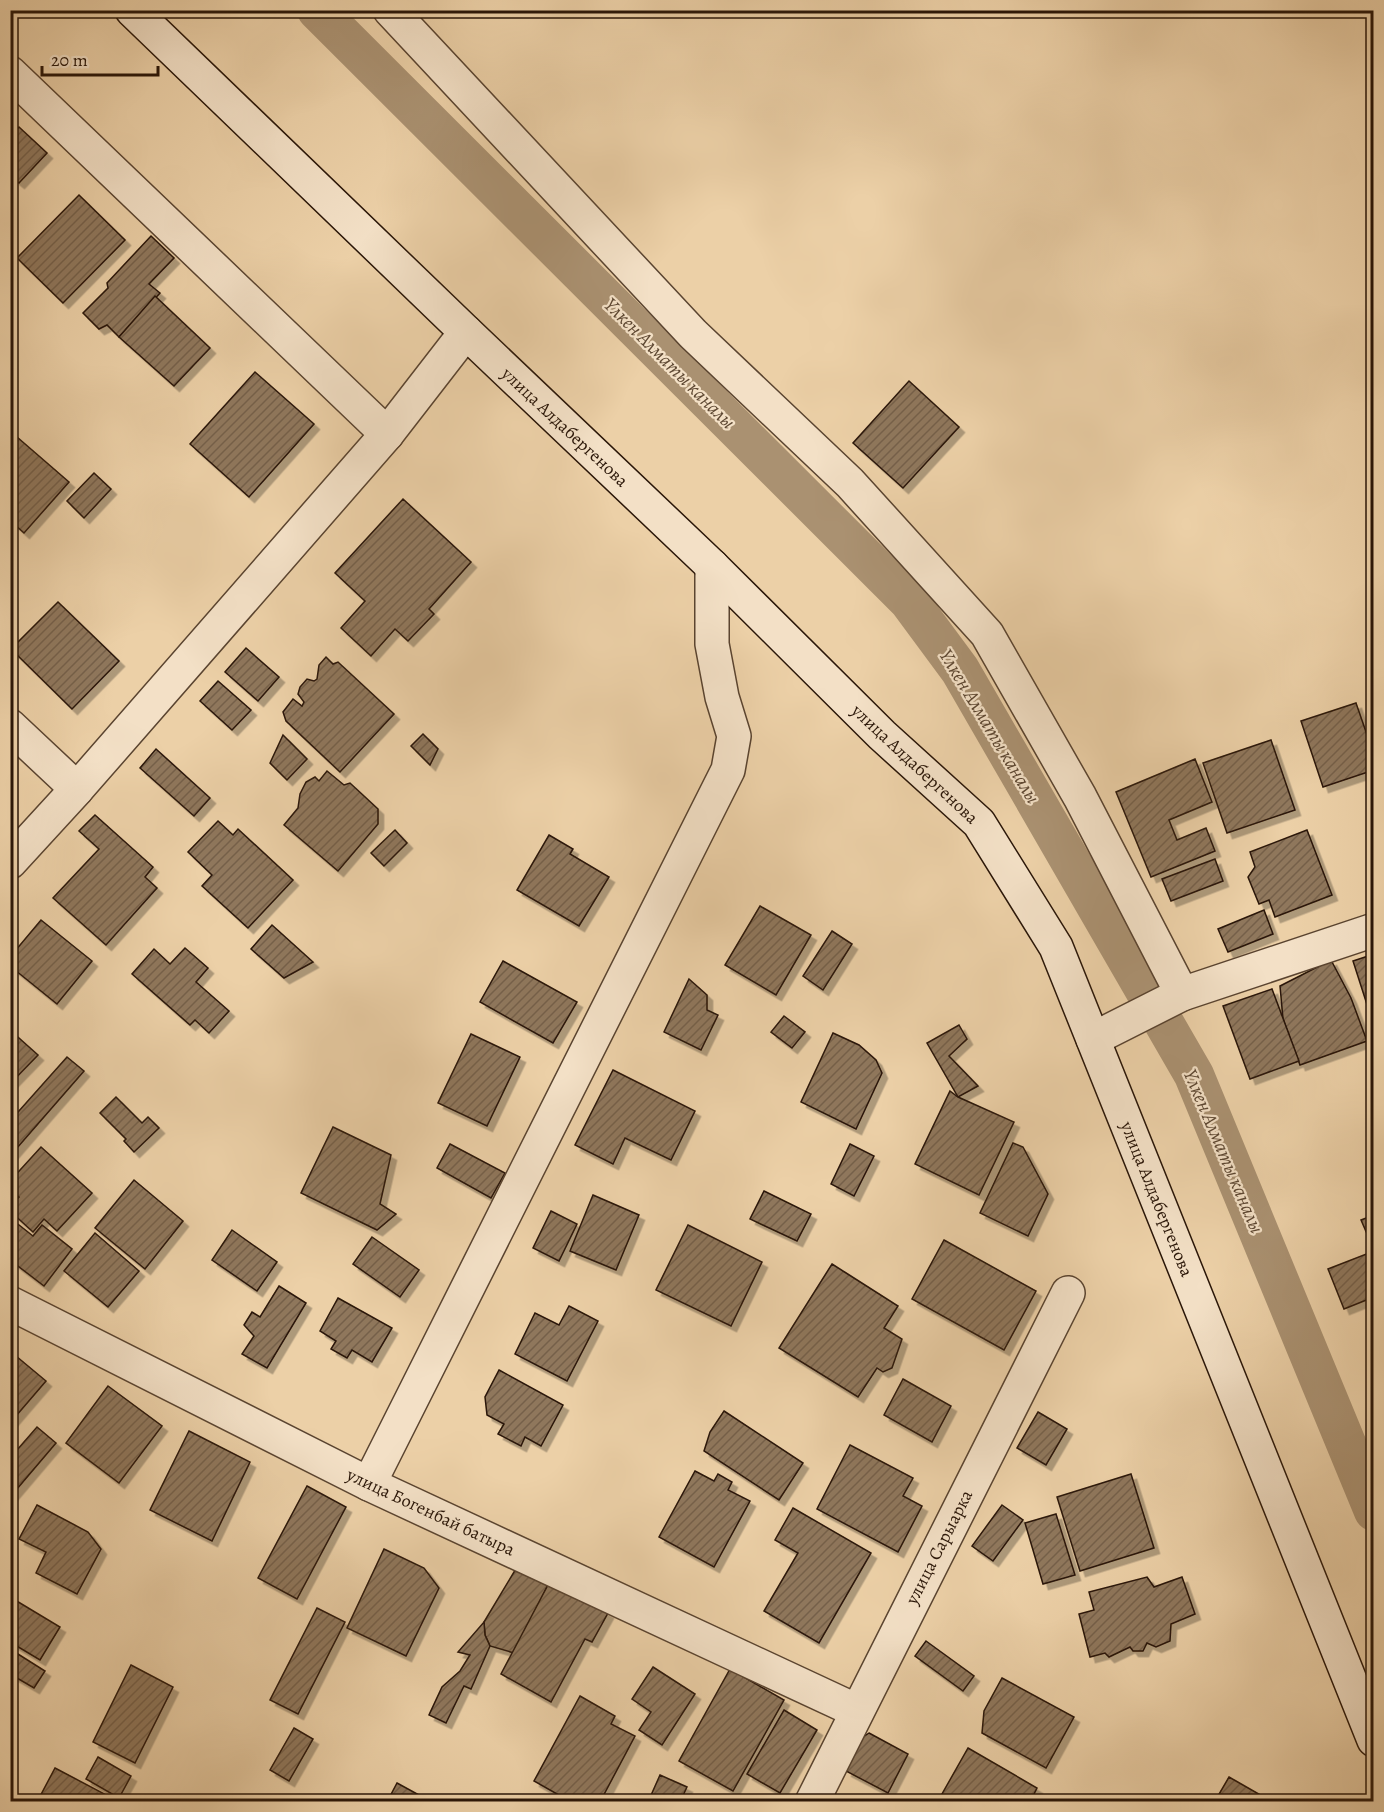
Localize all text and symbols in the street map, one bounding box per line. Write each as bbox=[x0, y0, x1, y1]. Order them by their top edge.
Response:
scale bar bbox=[42, 39, 158, 77]
text: 20 m bbox=[51, 48, 88, 72]
water label: Үлкен Алматы каналы bbox=[598, 292, 741, 435]
street label: улица Алдабергенова bbox=[496, 361, 634, 493]
water label: Үлкен Алматы каналы bbox=[933, 644, 1046, 809]
street label: улица Алдабергенова bbox=[846, 698, 984, 830]
water label: Үлкен Алматы каналы bbox=[1177, 1065, 1270, 1237]
street label: улица Алдабергенова bbox=[1115, 1117, 1199, 1281]
street label: улица Богенбай батыра bbox=[342, 1462, 520, 1562]
street label: улица Сарыарка bbox=[899, 1485, 979, 1609]

